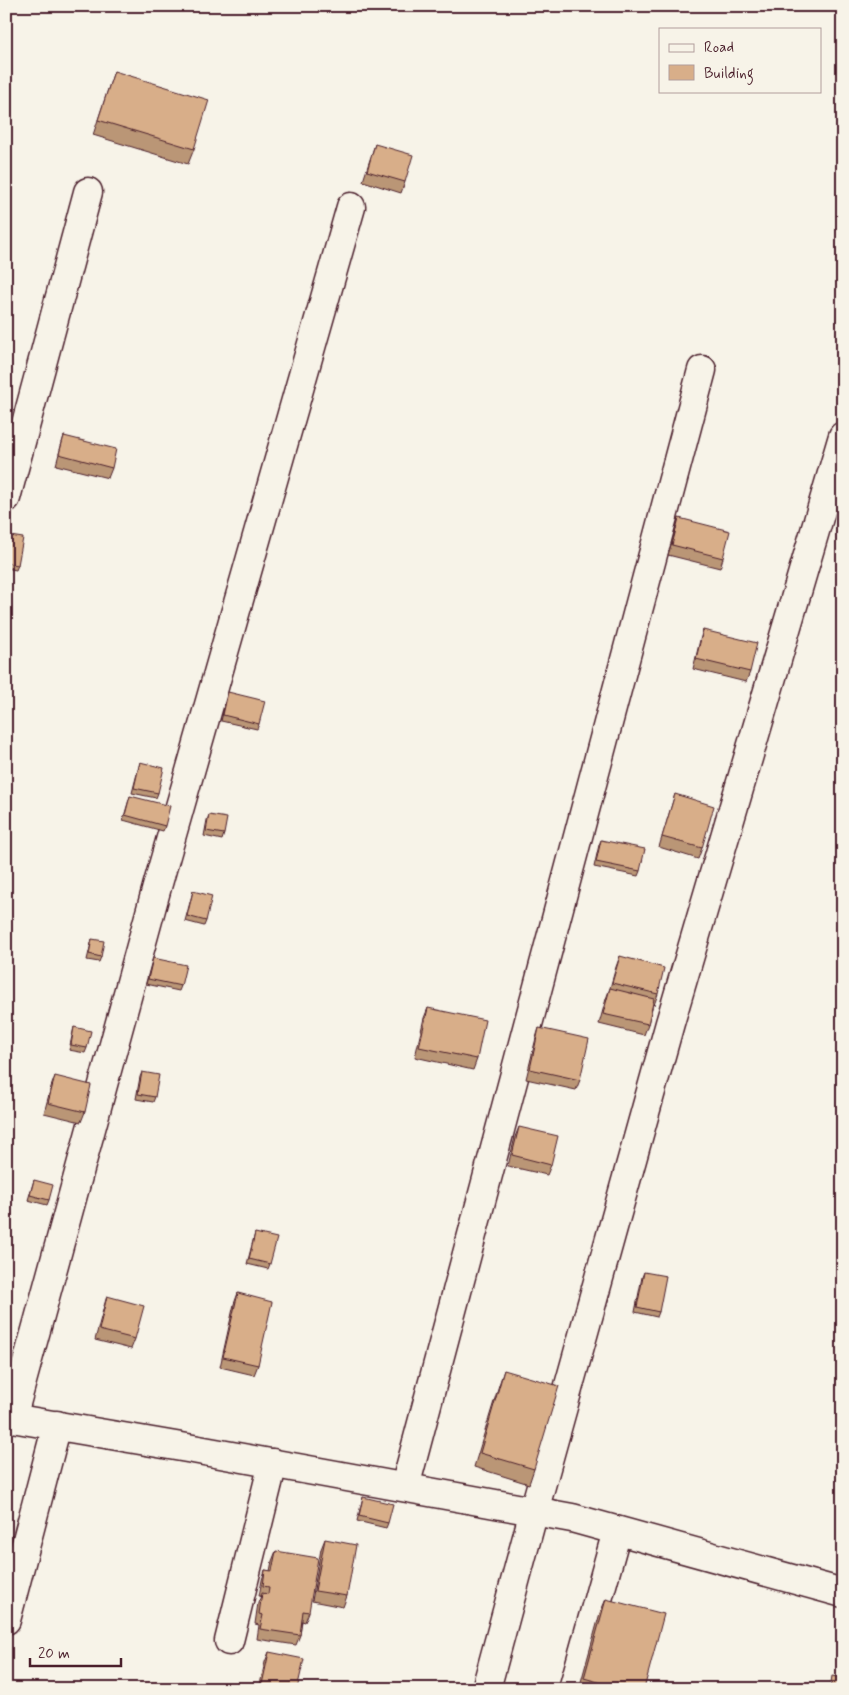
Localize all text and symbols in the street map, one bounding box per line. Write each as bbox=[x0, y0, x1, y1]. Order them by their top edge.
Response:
legend bbox=[659, 28, 822, 92]
text: Road bbox=[704, 38, 734, 58]
text: Building bbox=[704, 64, 754, 85]
scale bar bbox=[30, 1635, 121, 1667]
text: 20 m bbox=[38, 1644, 70, 1664]

